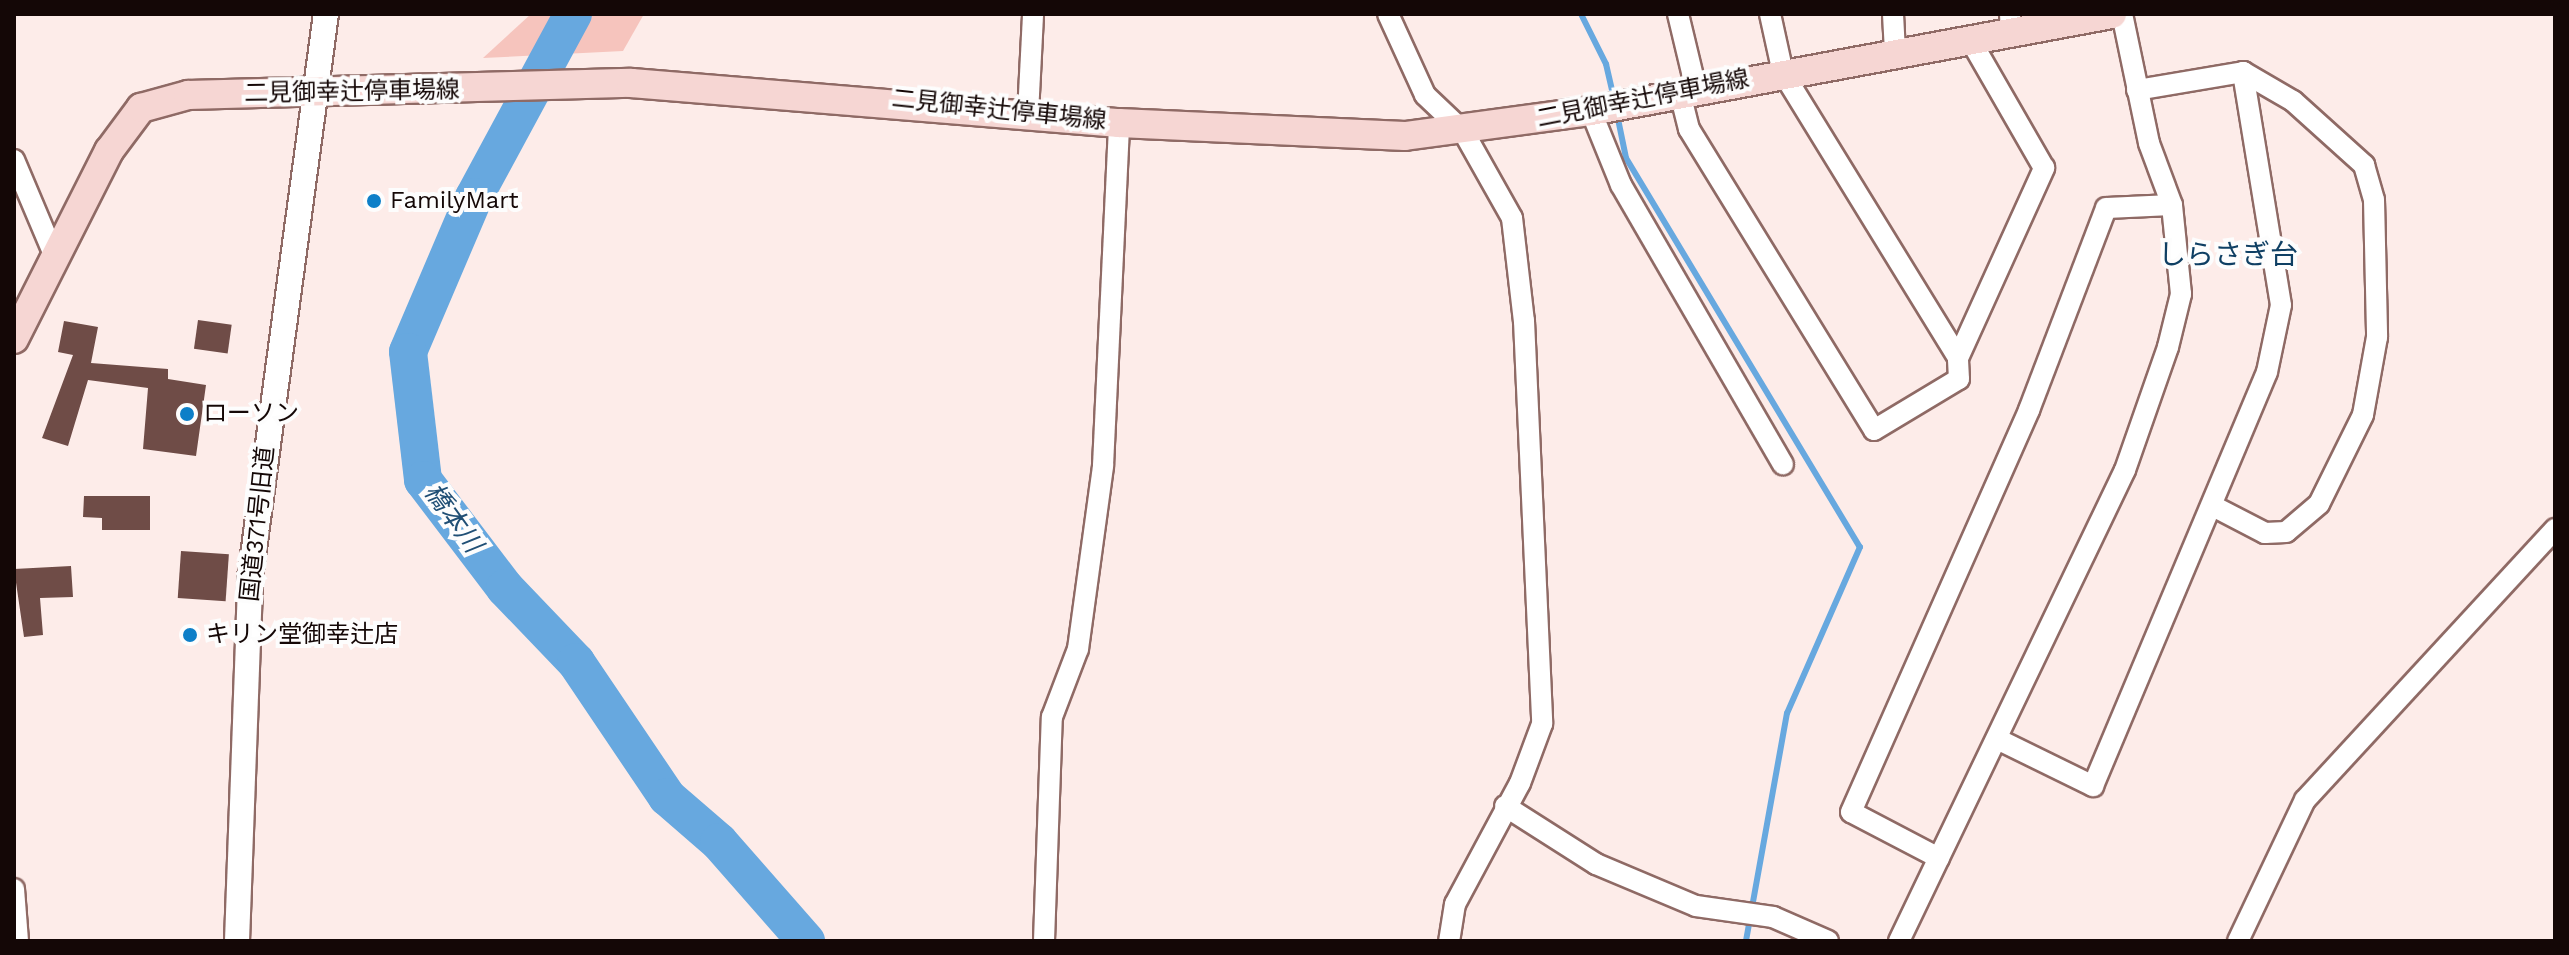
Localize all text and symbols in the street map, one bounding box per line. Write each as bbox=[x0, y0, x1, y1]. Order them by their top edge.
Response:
street label: 二見御幸辻停車場線 bbox=[1534, 64, 1752, 134]
street label: 二見御幸辻停車場線 bbox=[244, 76, 460, 108]
street label: 二見御幸辻停車場線 bbox=[890, 84, 1108, 136]
place label: FamilyMart bbox=[390, 187, 518, 215]
marker: FamilyMart bbox=[365, 192, 383, 210]
district label: しらさぎ台 bbox=[2158, 238, 2298, 272]
place label: ローソン bbox=[203, 400, 299, 428]
marker: ローソン bbox=[178, 405, 196, 423]
street label: 国道371号旧道 bbox=[236, 445, 280, 603]
water label: 橋本川 bbox=[417, 477, 489, 559]
place label: キリン堂御幸辻店 bbox=[206, 621, 398, 649]
marker: キリン堂御幸辻店 bbox=[181, 626, 199, 644]

